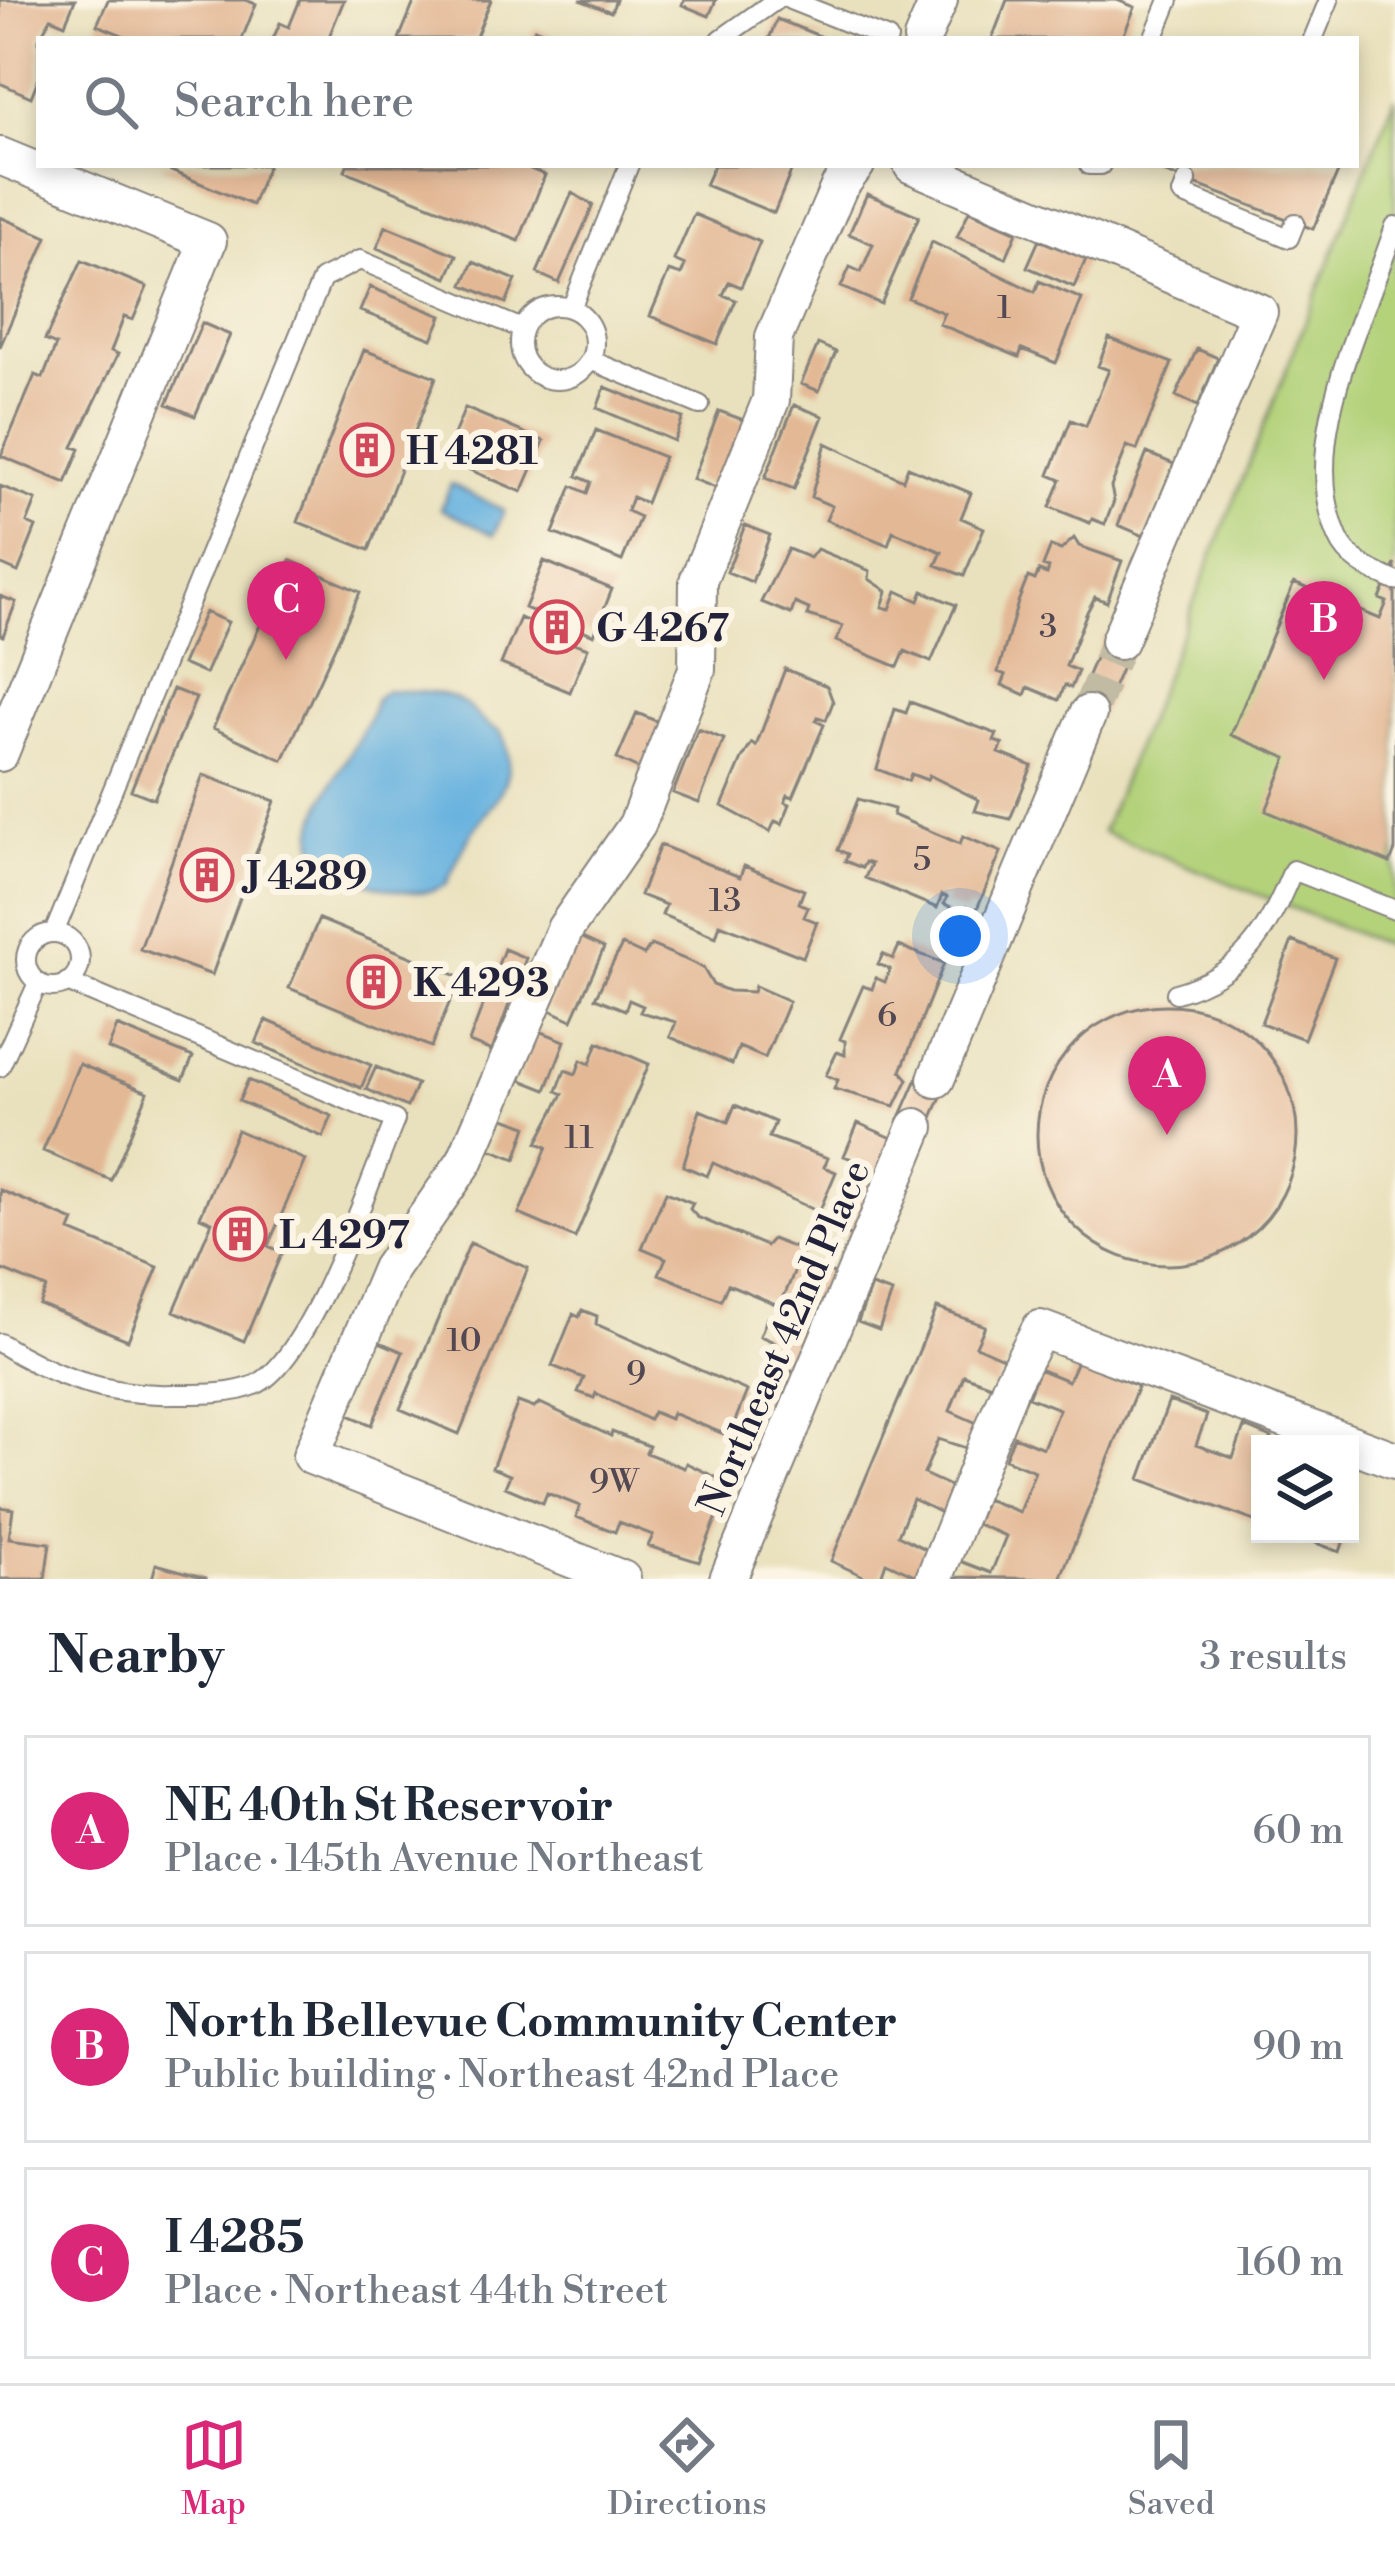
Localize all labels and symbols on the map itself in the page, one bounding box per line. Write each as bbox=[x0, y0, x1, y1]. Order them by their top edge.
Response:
house number: 1 bbox=[997, 288, 1011, 329]
building icon: H 4281 bbox=[339, 422, 395, 478]
place label: H 4281 bbox=[406, 428, 538, 477]
pin: C bbox=[247, 561, 325, 660]
pin: B bbox=[1285, 581, 1363, 680]
building icon: G 4267 bbox=[529, 599, 585, 655]
place label: G 4267 bbox=[596, 605, 729, 654]
house number: 3 bbox=[1039, 607, 1057, 648]
house number: 5 bbox=[913, 840, 931, 881]
building icon: J 4289 bbox=[179, 847, 235, 903]
place label: J 4289 bbox=[241, 853, 367, 902]
house number: 13 bbox=[709, 881, 741, 922]
your location bbox=[930, 906, 990, 966]
building icon: K 4293 bbox=[346, 954, 402, 1010]
place label: K 4293 bbox=[413, 960, 549, 1009]
house number: 6 bbox=[877, 996, 897, 1037]
pin: A bbox=[1128, 1036, 1206, 1135]
house number: 11 bbox=[564, 1118, 594, 1159]
street label: Northeast 42nd Place bbox=[688, 1153, 882, 1523]
building icon: L 4297 bbox=[212, 1206, 268, 1262]
place label: L 4297 bbox=[279, 1212, 410, 1261]
house number: 10 bbox=[446, 1321, 482, 1362]
house number: 9 bbox=[626, 1354, 646, 1395]
house number: 9W bbox=[589, 1462, 640, 1503]

